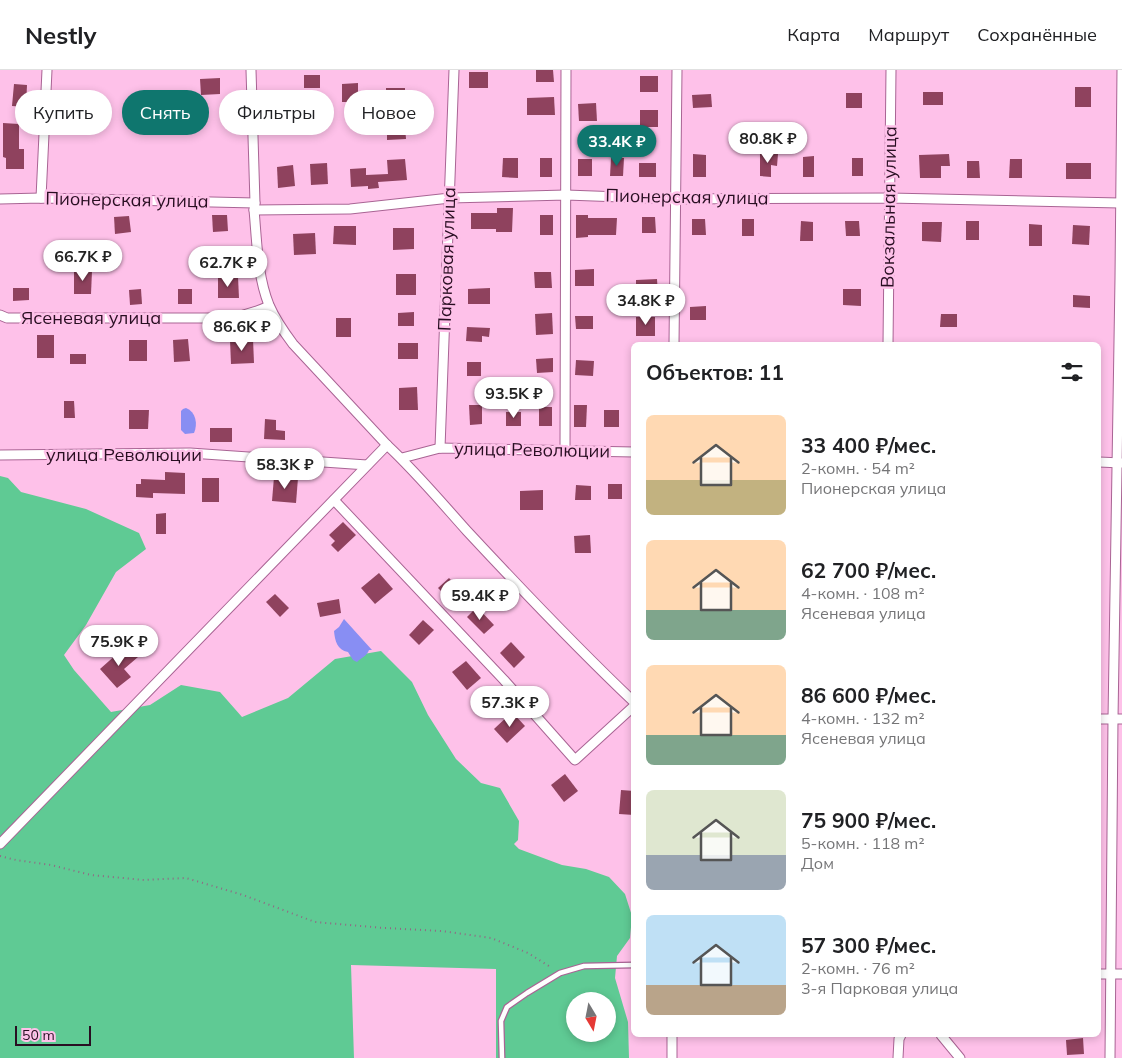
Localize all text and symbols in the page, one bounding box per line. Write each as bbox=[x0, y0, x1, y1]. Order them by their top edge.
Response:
text: Nestly bbox=[25, 20, 97, 50]
text: Карта bbox=[787, 23, 840, 46]
text: Маршрут bbox=[868, 23, 949, 46]
text: Сохранённые bbox=[977, 23, 1097, 46]
chip: Купить bbox=[15, 90, 112, 135]
chip: Снять bbox=[122, 90, 209, 135]
chip: Фильтры bbox=[219, 90, 334, 135]
chip: Новое bbox=[344, 90, 434, 135]
pin: 80.8K ₽ bbox=[722, 122, 814, 164]
pin: 33.4K ₽ bbox=[571, 124, 663, 167]
street label: Вокзальная улица bbox=[876, 126, 901, 288]
text: 80.8K ₽ bbox=[739, 128, 797, 148]
text: 33.4K ₽ bbox=[588, 131, 646, 151]
street label: Пионерская улица bbox=[605, 184, 769, 209]
street label: Пионерская улица bbox=[45, 187, 209, 212]
street label: Парковая улица bbox=[432, 187, 461, 331]
pin: 66.7K ₽ bbox=[37, 240, 129, 282]
text: 66.7K ₽ bbox=[54, 246, 112, 266]
pin: 62.7K ₽ bbox=[182, 246, 274, 288]
text: 62.7K ₽ bbox=[199, 252, 257, 272]
pin: 34.8K ₽ bbox=[600, 284, 692, 326]
text: 34.8K ₽ bbox=[617, 290, 675, 310]
street label: Ясеневая улица bbox=[21, 306, 161, 329]
pin: 86.6K ₽ bbox=[196, 310, 288, 352]
text: 86.6K ₽ bbox=[213, 316, 271, 336]
icon: filters bbox=[1058, 358, 1086, 386]
text: Объектов: 11 bbox=[646, 359, 784, 385]
pin: 93.5K ₽ bbox=[468, 376, 560, 419]
text: 93.5K ₽ bbox=[485, 383, 543, 403]
text: 33 400 ₽/мес. bbox=[801, 432, 936, 458]
icon: home bbox=[686, 435, 746, 495]
street label: улица Революции bbox=[454, 437, 610, 462]
street label: улица Революции bbox=[46, 443, 202, 466]
pin: 58.3K ₽ bbox=[239, 448, 331, 490]
text: 58.3K ₽ bbox=[256, 454, 314, 474]
text: 2-комн. · 54 m² bbox=[801, 458, 915, 478]
text: Пионерская улица bbox=[801, 478, 946, 498]
text: 62 700 ₽/мес. bbox=[801, 557, 936, 583]
icon: home bbox=[686, 560, 746, 620]
pin: 59.4K ₽ bbox=[434, 578, 526, 621]
text: 4-комн. · 108 m² bbox=[801, 583, 925, 603]
text: 59.4K ₽ bbox=[451, 585, 509, 605]
text: Ясеневая улица bbox=[801, 603, 926, 623]
pin: 75.9K ₽ bbox=[73, 624, 165, 667]
text: 75.9K ₽ bbox=[90, 631, 148, 651]
text: 86 600 ₽/мес. bbox=[801, 682, 936, 708]
icon: home bbox=[686, 685, 746, 745]
pin: 57.3K ₽ bbox=[464, 686, 556, 728]
text: 57.3K ₽ bbox=[481, 692, 539, 712]
text: 4-комн. · 132 m² bbox=[801, 708, 925, 728]
text: Ясеневая улица bbox=[801, 728, 926, 748]
text: 75 900 ₽/мес. bbox=[801, 807, 936, 833]
icon: home bbox=[686, 810, 746, 870]
text: 5-комн. · 118 m² bbox=[801, 833, 925, 853]
text: Дом bbox=[801, 853, 834, 873]
text: 57 300 ₽/мес. bbox=[801, 932, 936, 958]
icon: home bbox=[686, 935, 746, 995]
text: 2-комн. · 76 m² bbox=[801, 958, 915, 978]
text: 3-я Парковая улица bbox=[801, 978, 958, 998]
north arrow bbox=[566, 992, 616, 1042]
map controls bbox=[566, 992, 616, 1042]
scale bar bbox=[15, 1023, 91, 1046]
text: 50 m bbox=[22, 1026, 55, 1044]

